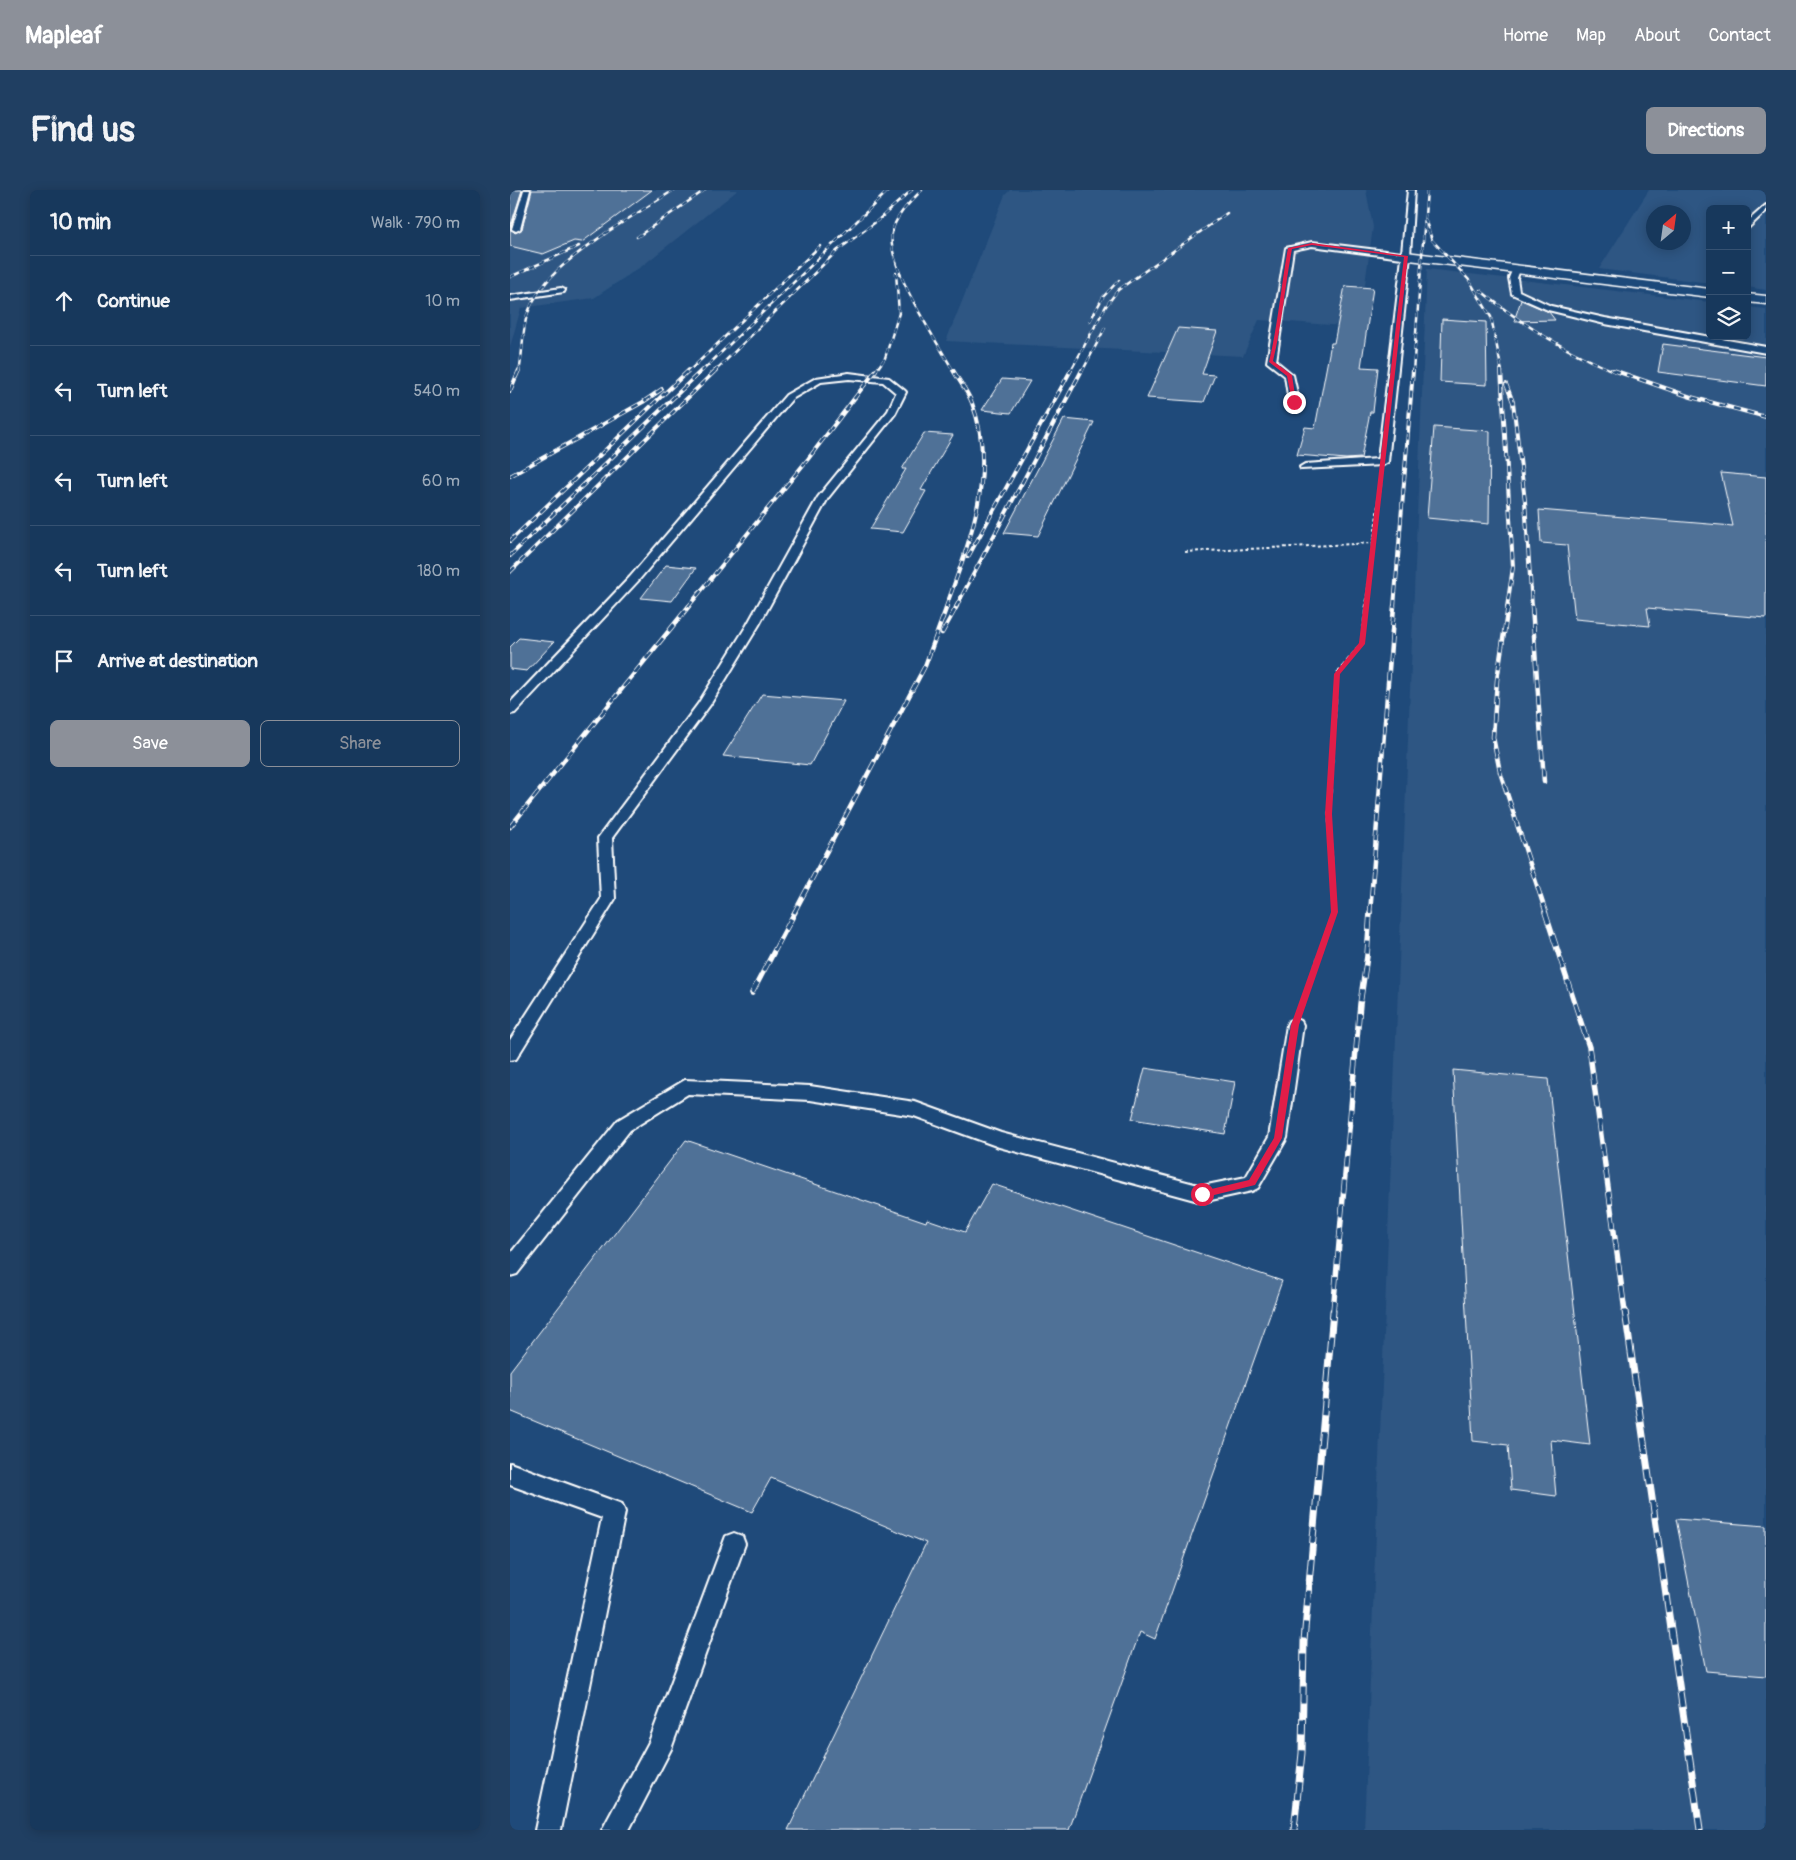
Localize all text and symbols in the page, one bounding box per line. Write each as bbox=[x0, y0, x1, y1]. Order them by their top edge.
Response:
text: Mapleaf bbox=[25, 21, 103, 50]
text: Home bbox=[1503, 24, 1548, 47]
text: Map bbox=[1576, 24, 1606, 47]
text: About bbox=[1634, 24, 1680, 47]
text: Contact bbox=[1708, 24, 1771, 47]
button: Directions bbox=[1646, 107, 1766, 154]
text: Find us bbox=[30, 108, 135, 152]
north arrow bbox=[1646, 205, 1691, 250]
map controls bbox=[1706, 205, 1751, 340]
button: + bbox=[1706, 205, 1751, 250]
text: 10 min bbox=[50, 209, 111, 236]
text: Walk · 790 m bbox=[371, 213, 460, 233]
button: − bbox=[1706, 250, 1751, 295]
icon: ahead bbox=[50, 287, 78, 315]
text: Continue bbox=[97, 289, 170, 313]
text: 10 m bbox=[425, 291, 460, 311]
button: layers bbox=[1706, 295, 1751, 340]
icon: left bbox=[50, 377, 78, 405]
text: Turn left bbox=[97, 379, 167, 403]
text: 540 m bbox=[413, 381, 460, 401]
route end bbox=[1283, 391, 1306, 414]
icon: left bbox=[50, 467, 78, 495]
text: Turn left bbox=[97, 469, 167, 493]
text: 60 m bbox=[422, 471, 460, 491]
icon: left bbox=[50, 557, 78, 585]
text: Turn left bbox=[97, 559, 167, 583]
text: 180 m bbox=[417, 561, 460, 581]
icon: arrive bbox=[50, 647, 78, 675]
text: Arrive at destination bbox=[97, 649, 258, 673]
button: Save bbox=[50, 720, 250, 767]
button: Share bbox=[260, 720, 460, 767]
route start bbox=[1191, 1183, 1214, 1206]

